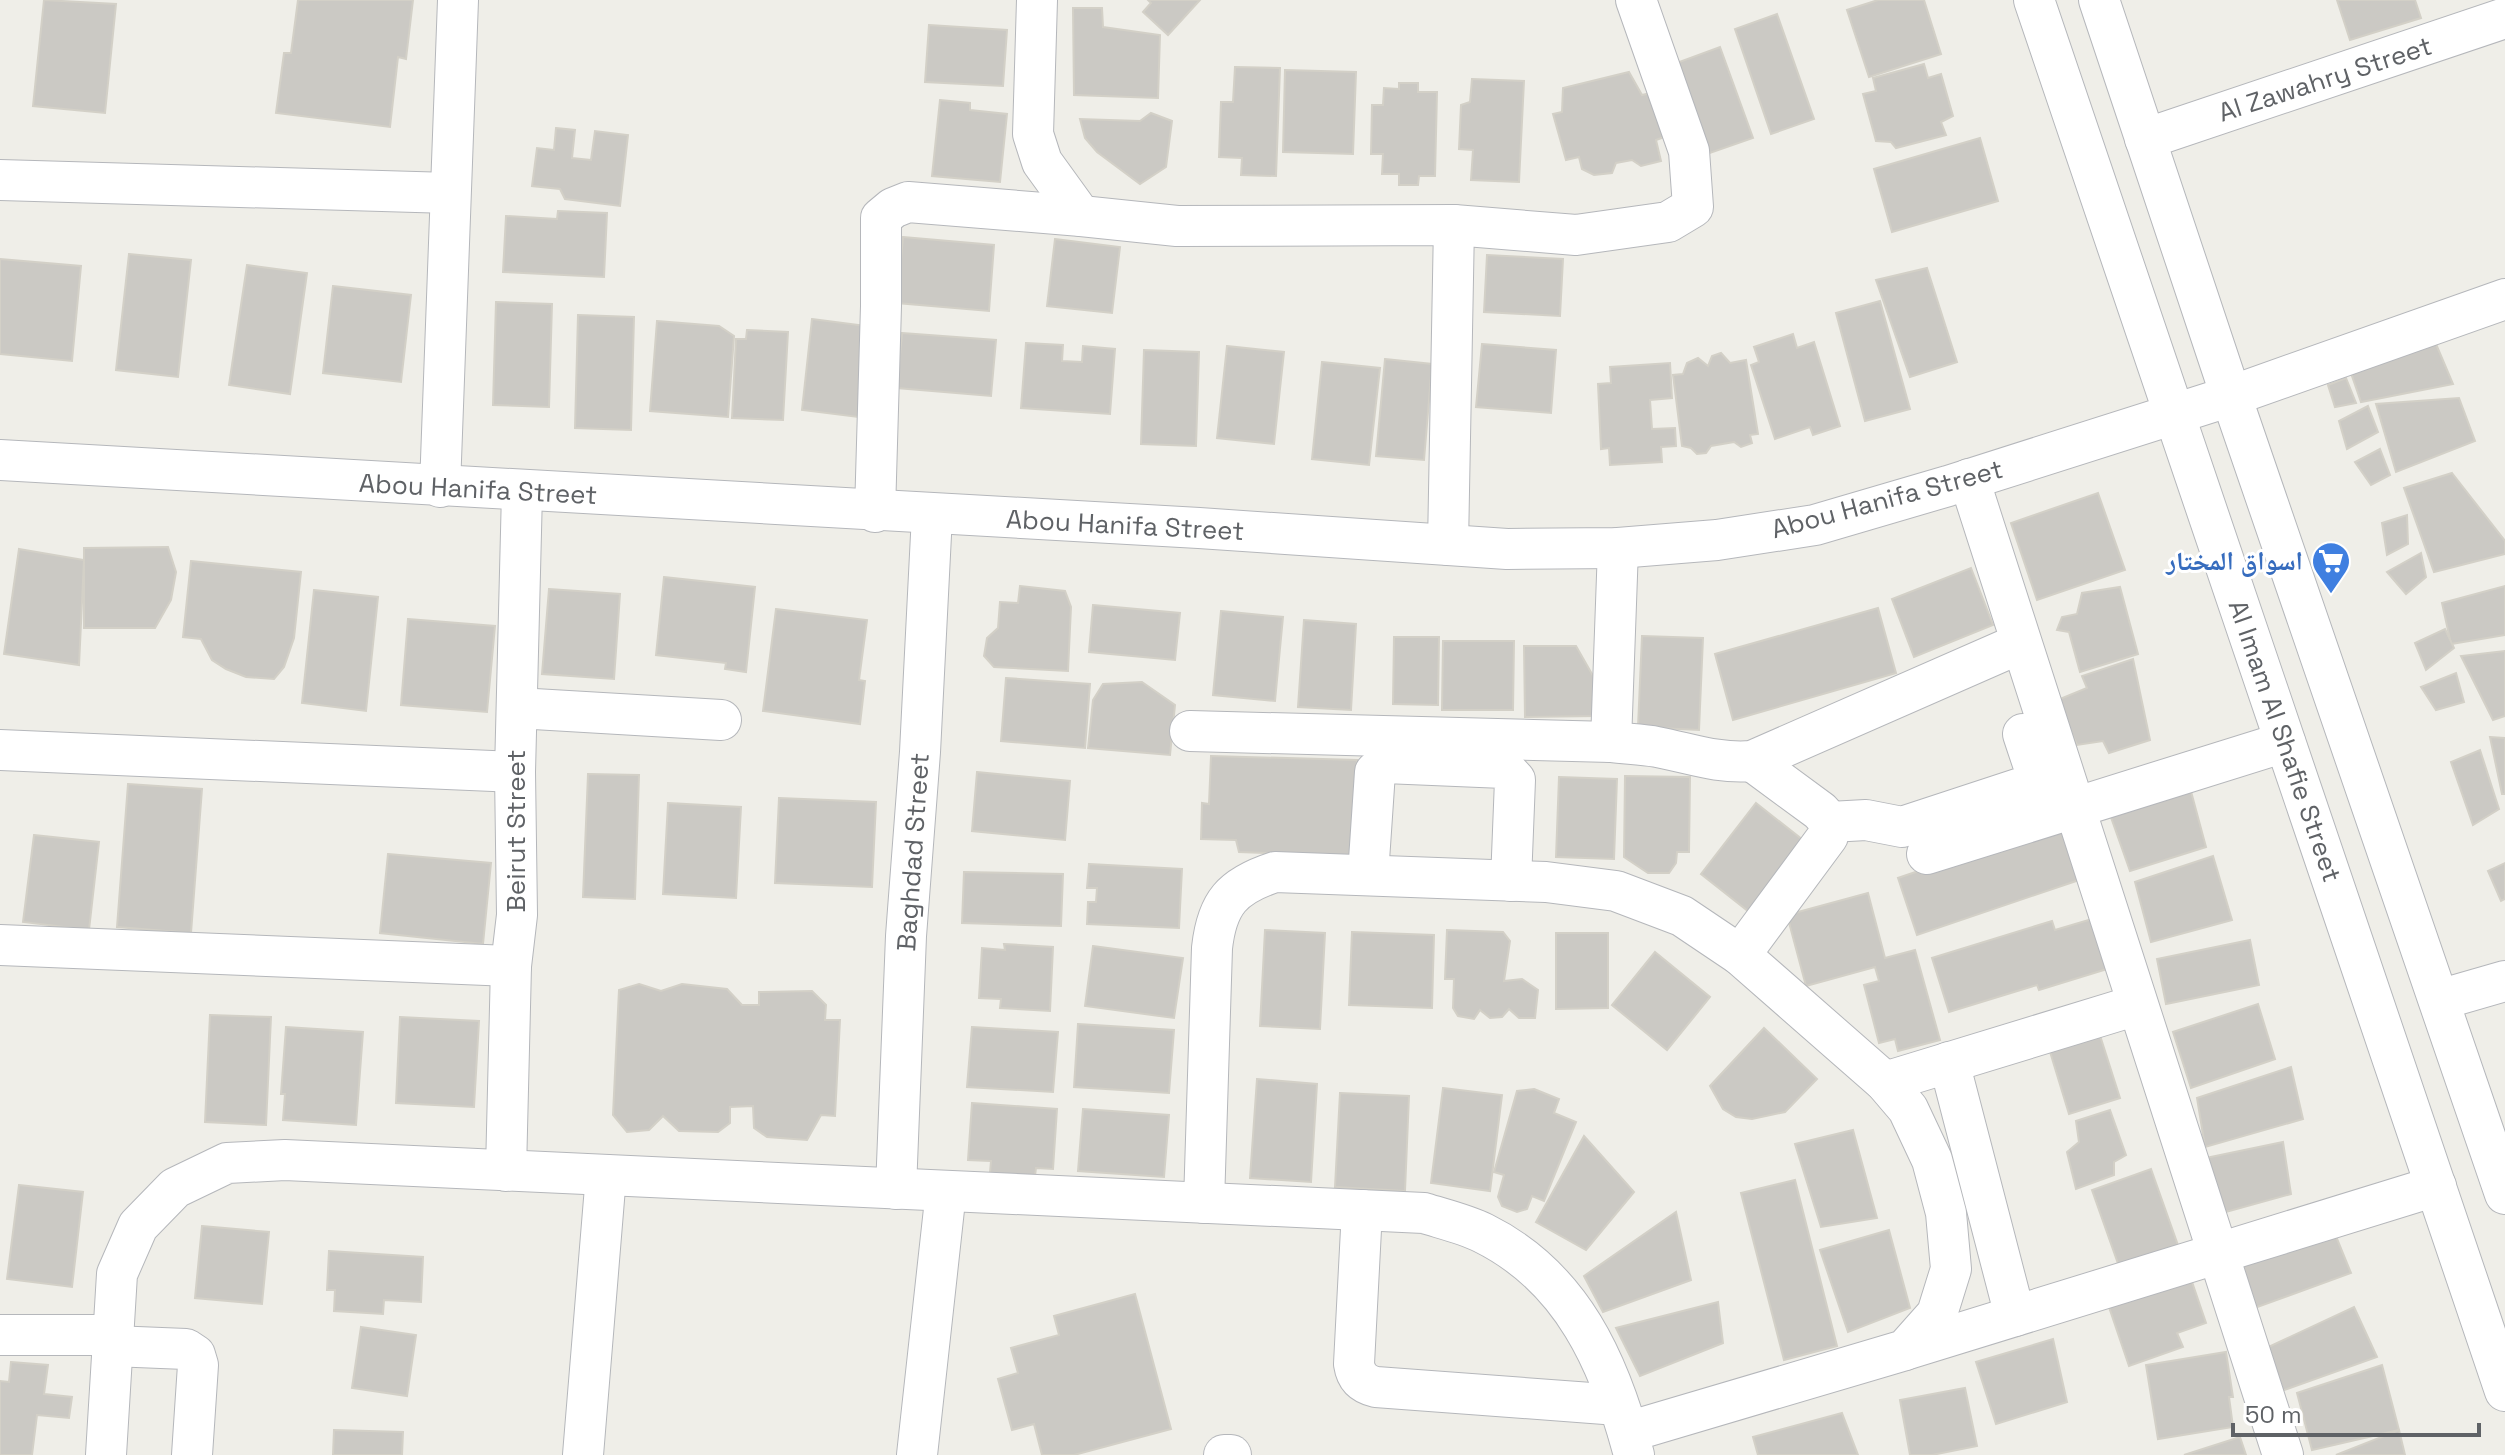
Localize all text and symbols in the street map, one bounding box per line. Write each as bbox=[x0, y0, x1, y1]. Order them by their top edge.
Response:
street label: Al Zawahry Street bbox=[2214, 28, 2436, 130]
street label: Abou Hanifa Street bbox=[1767, 452, 2007, 546]
street label: Abou Hanifa Street bbox=[358, 466, 598, 512]
street label: Abou Hanifa Street bbox=[1005, 502, 1245, 548]
supermarket icon: اسواق المختار bbox=[2310, 540, 2352, 595]
place label: اسواق المختار bbox=[2165, 544, 2303, 578]
street label: Al Imam Al Shafie Street bbox=[2221, 596, 2349, 886]
street label: Beirut Street bbox=[499, 750, 533, 912]
street label: Baghdad Street bbox=[889, 752, 937, 952]
scale bar bbox=[2233, 1387, 2479, 1437]
text: 50 m bbox=[2245, 1399, 2302, 1430]

